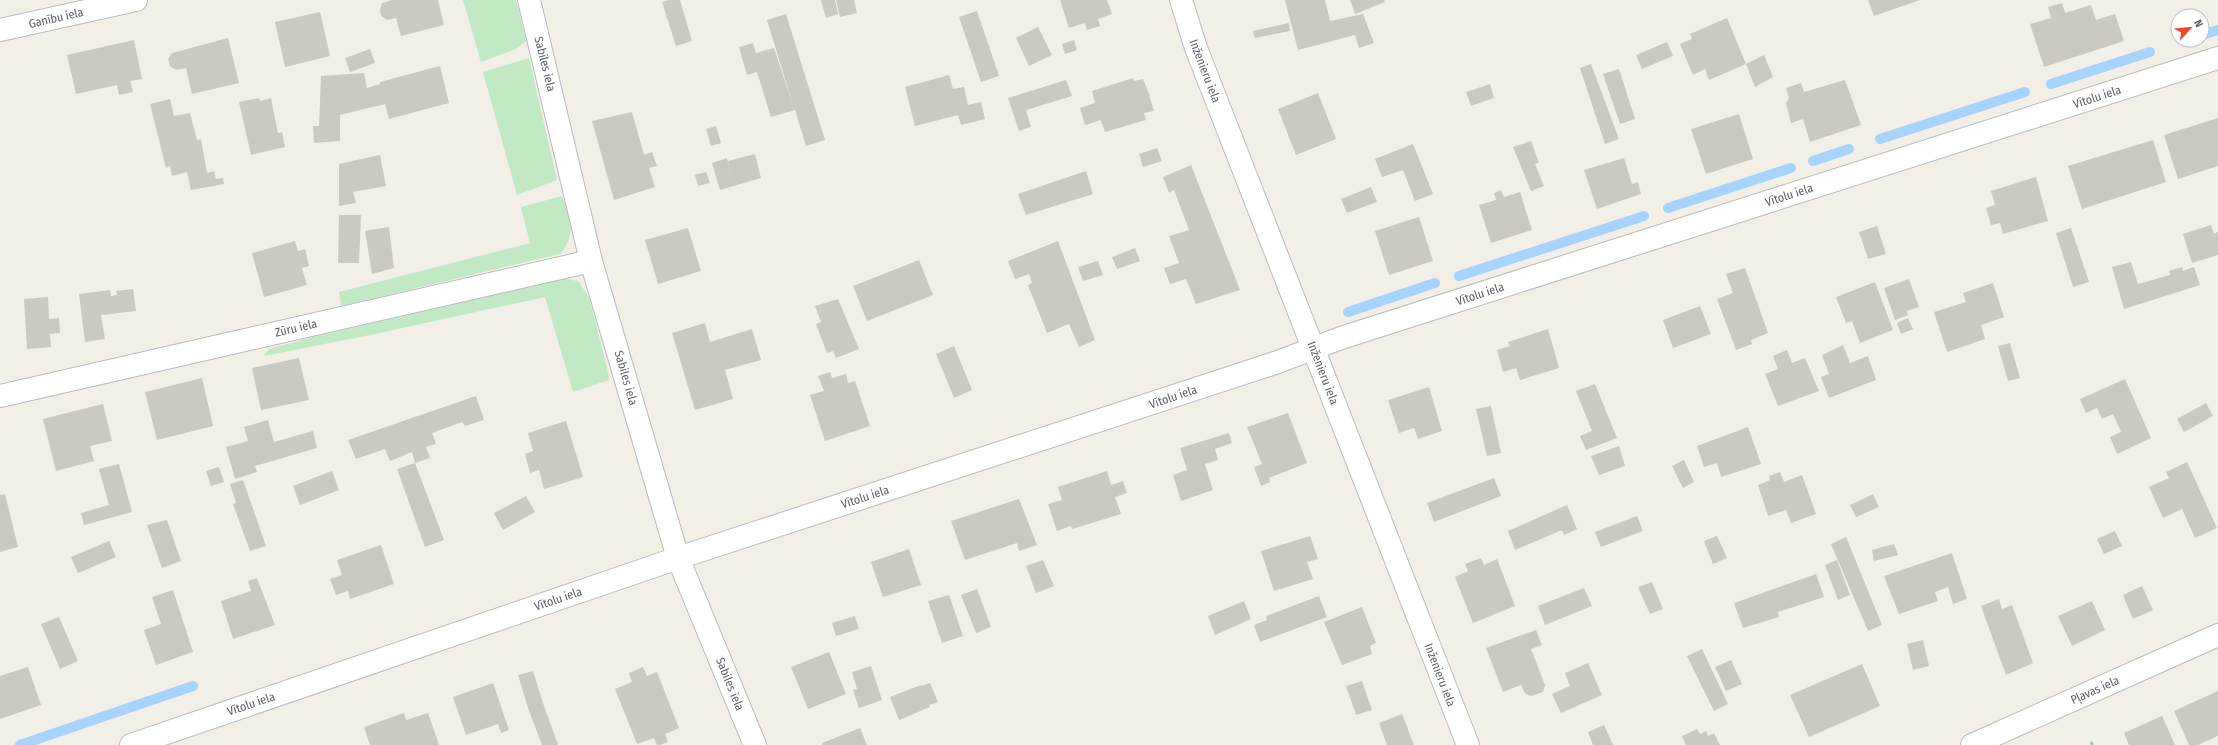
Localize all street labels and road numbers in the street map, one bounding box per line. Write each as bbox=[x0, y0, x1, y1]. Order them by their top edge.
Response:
street label: Ganību iela bbox=[27, 5, 85, 31]
street label: Sabiles iela bbox=[531, 35, 559, 93]
street label: Inženieru iela bbox=[1187, 37, 1224, 105]
street label: Vītolu iela bbox=[2071, 83, 2123, 111]
street label: Vītolu iela bbox=[1763, 181, 1815, 209]
street label: Vītolu iela bbox=[1454, 280, 1506, 308]
street label: Zūru iela bbox=[274, 316, 319, 340]
street label: Inženieru iela bbox=[1305, 339, 1342, 407]
street label: Sabiles iela bbox=[612, 349, 641, 407]
street label: Vītolu iela bbox=[1147, 382, 1199, 412]
street label: Vītolu iela bbox=[839, 483, 891, 511]
street label: Vītolu iela bbox=[532, 584, 584, 614]
street label: Inženieru iela bbox=[1422, 641, 1459, 709]
street label: Sabiles iela bbox=[713, 655, 747, 713]
street label: Pļavas iela bbox=[2069, 673, 2122, 708]
street label: Vītolu iela bbox=[225, 689, 277, 719]

